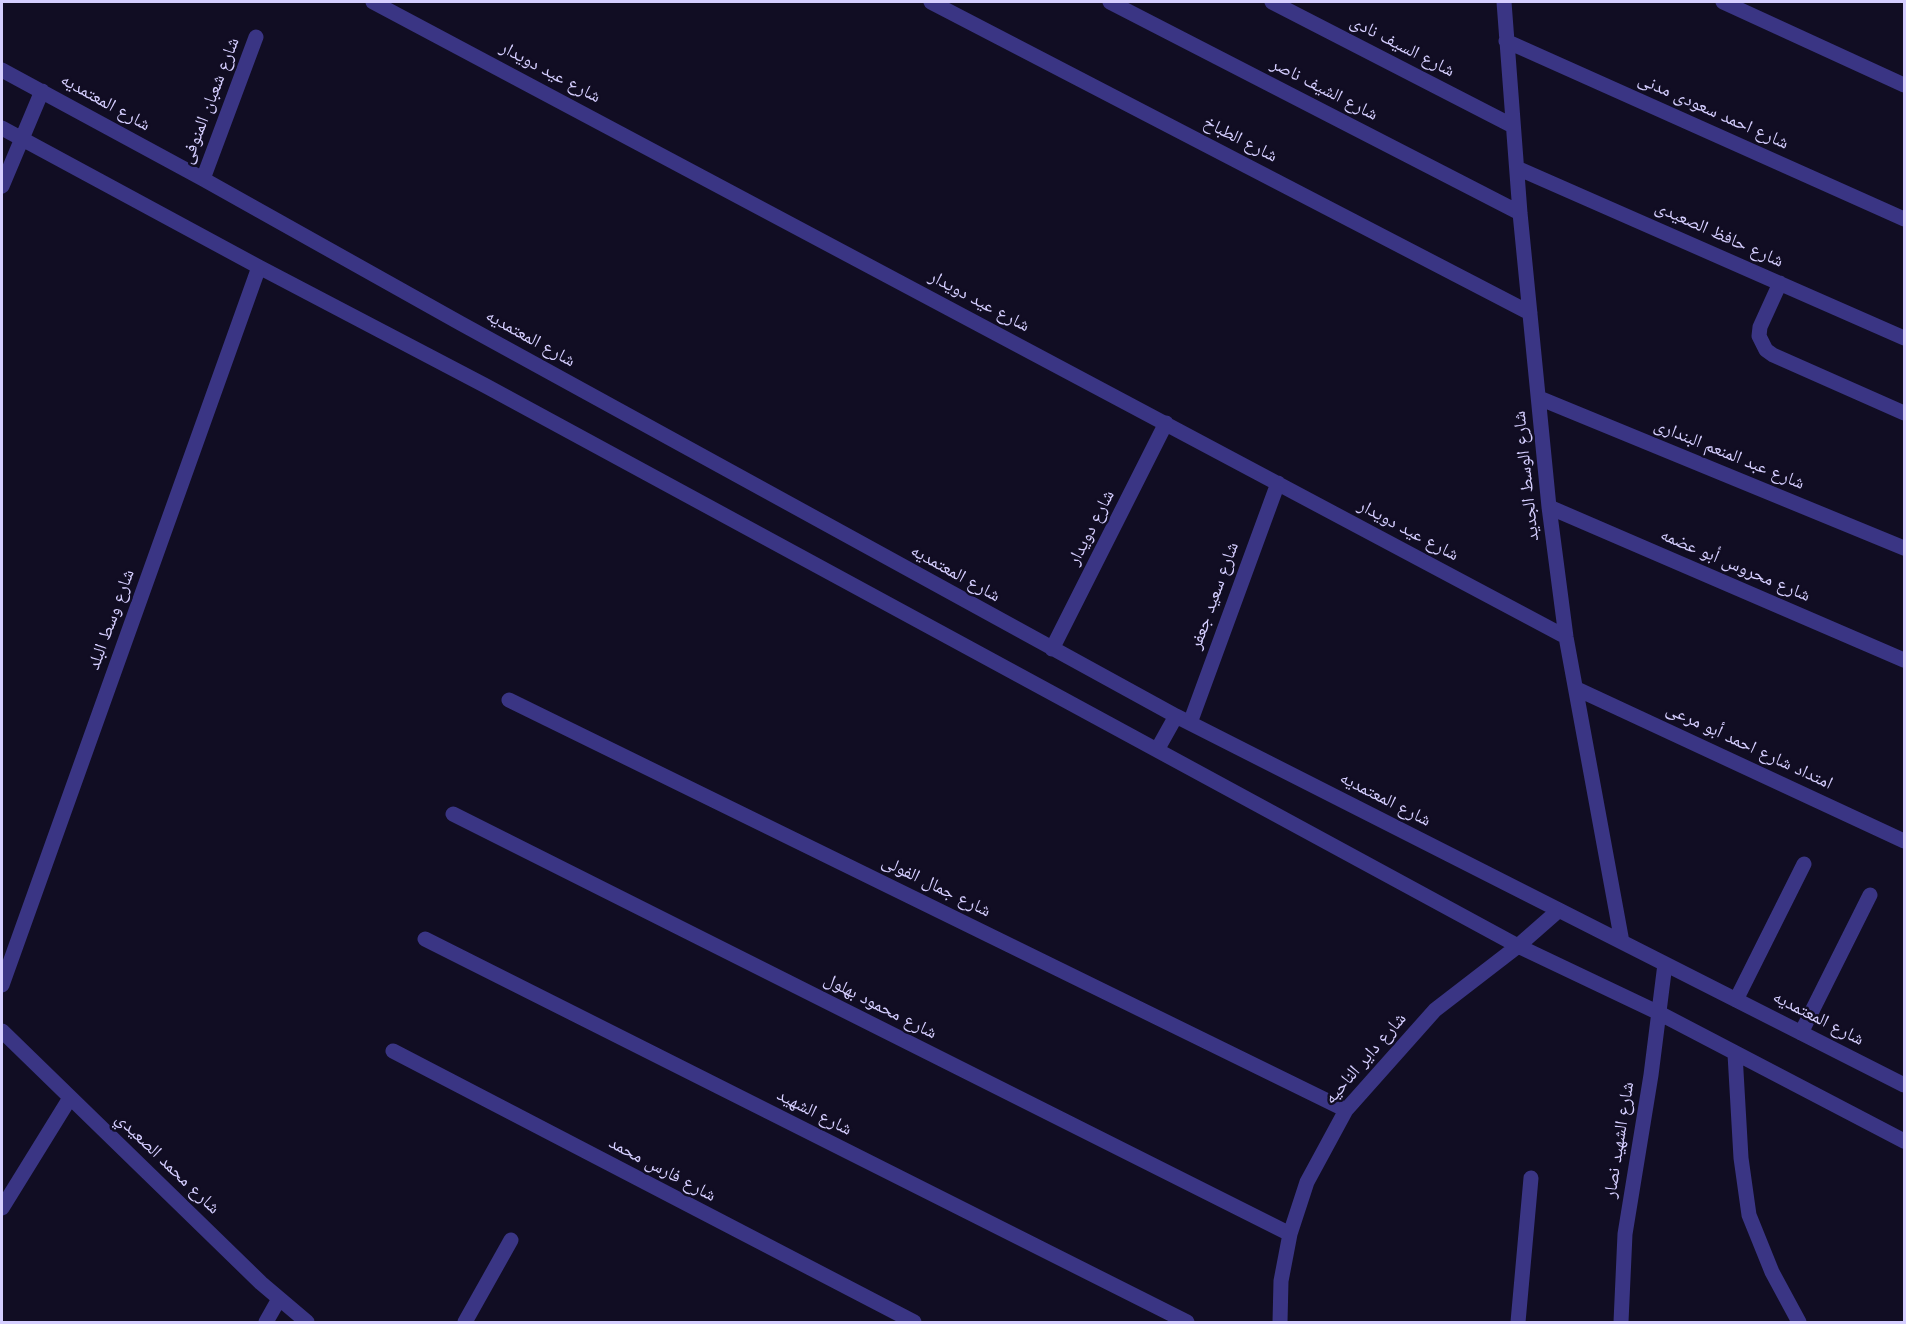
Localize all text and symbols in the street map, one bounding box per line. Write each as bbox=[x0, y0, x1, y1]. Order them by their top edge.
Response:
street label: شارع السيف نادى bbox=[1346, 11, 1458, 83]
street label: شارع شعبان المنوفى bbox=[177, 35, 245, 167]
street label: شارع عيد دويدار bbox=[496, 37, 604, 109]
street label: شارع الشيف ناصر bbox=[1267, 54, 1381, 126]
street label: شارع المعتمديه bbox=[56, 69, 154, 137]
street label: شارع احمد سعودى مدنى bbox=[1634, 69, 1792, 155]
street label: شارع الطباخ bbox=[1199, 112, 1281, 168]
street label: شارع حافظ الصعيدى bbox=[1651, 197, 1787, 273]
street label: شارع عيد دويدار bbox=[925, 266, 1033, 338]
street label: شارع المعتمديه bbox=[481, 305, 579, 373]
street label: شارع الوسط الجديد bbox=[1509, 410, 1545, 542]
street label: شارع عبد المنعم البندارى bbox=[1651, 415, 1807, 495]
street label: شارع دويدار bbox=[1064, 487, 1120, 569]
street label: شارع عيد دويدار bbox=[1354, 495, 1462, 567]
street label: شارع محروس أبو عضمه bbox=[1657, 525, 1813, 607]
street label: شارع سعيد جعفر bbox=[1186, 539, 1244, 653]
street label: شارع المعتمديه bbox=[906, 540, 1004, 608]
street label: شارع وسط البلد bbox=[84, 567, 140, 673]
street label: امتداد شارع احمد أبو مرعى bbox=[1662, 699, 1836, 795]
street label: شارع المعتمديه bbox=[1336, 768, 1434, 832]
street label: شارع جمال الفولى bbox=[878, 851, 994, 923]
street label: شارع محمود بهلول bbox=[820, 969, 940, 1045]
street label: شارع المعتمديه bbox=[1769, 987, 1867, 1051]
street label: شارع داير الناحيه bbox=[1320, 1009, 1412, 1109]
street label: شارع الشهيد نصار bbox=[1600, 1080, 1640, 1200]
street label: شارع الشهيد bbox=[773, 1085, 855, 1141]
street label: شارع محمد الصعيدي bbox=[110, 1109, 224, 1219]
street label: شارع فارس محمد bbox=[605, 1133, 719, 1207]

